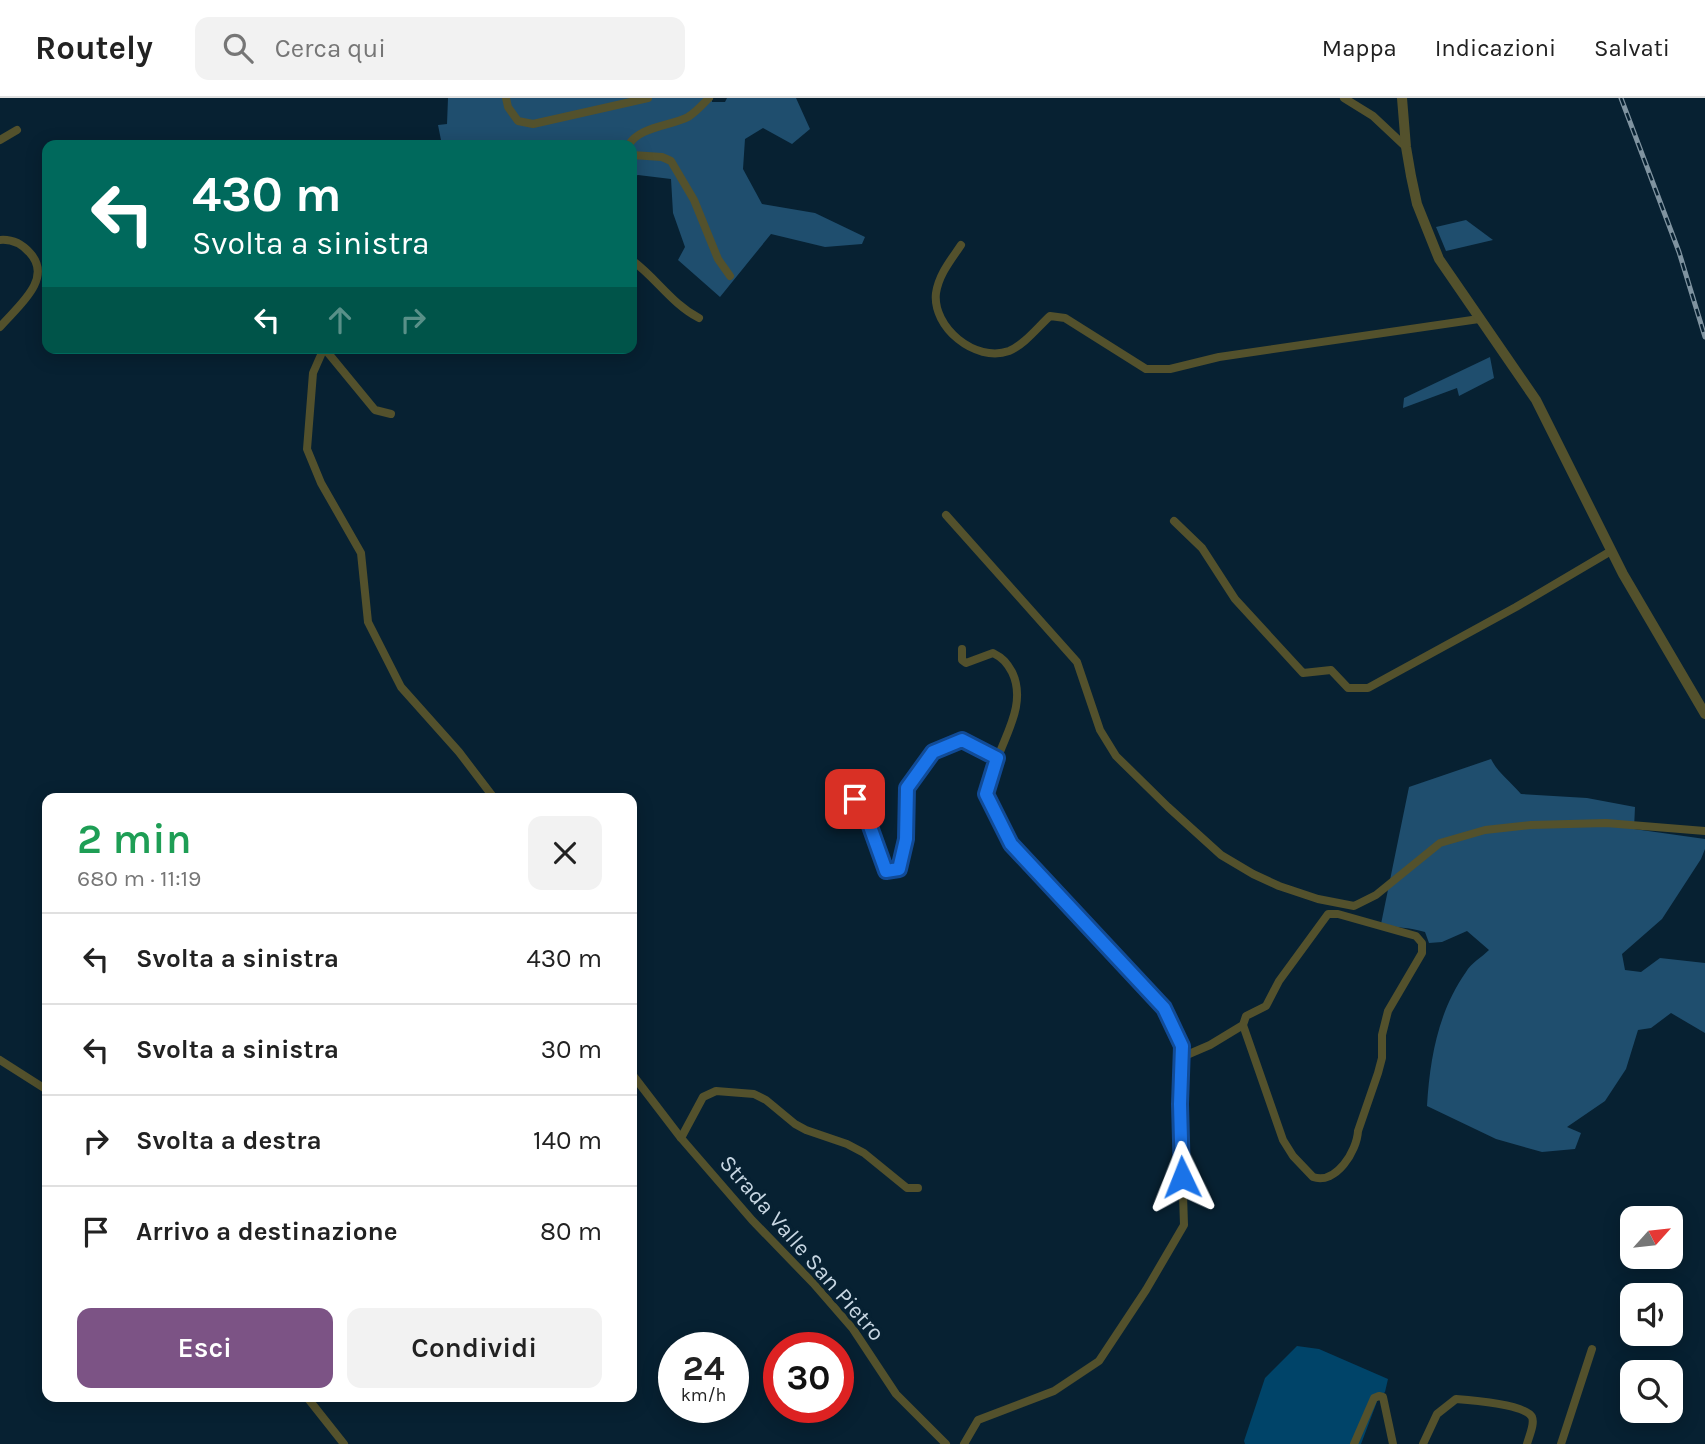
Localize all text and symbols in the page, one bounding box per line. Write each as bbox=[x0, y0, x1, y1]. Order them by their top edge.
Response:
search box bbox=[195, 17, 685, 80]
text: Routely bbox=[35, 29, 153, 67]
icon: search bbox=[219, 29, 257, 67]
text: Cerca qui bbox=[275, 33, 386, 64]
text: Mappa bbox=[1322, 34, 1397, 62]
text: Indicazioni bbox=[1435, 34, 1556, 62]
text: Salvati bbox=[1594, 34, 1670, 62]
text: 430 m bbox=[192, 166, 342, 223]
icon: left bbox=[77, 168, 168, 259]
text: Svolta a sinistra bbox=[192, 225, 430, 262]
icon: left bbox=[248, 301, 286, 339]
icon: ahead bbox=[321, 301, 359, 339]
icon: right bbox=[394, 301, 432, 339]
pin bbox=[825, 769, 885, 829]
icon: arrive bbox=[836, 780, 874, 818]
text: 2 min bbox=[77, 814, 192, 864]
button: close bbox=[528, 816, 602, 890]
text: 680 m · 11:19 bbox=[77, 865, 201, 892]
icon: left bbox=[77, 940, 115, 978]
text: Svolta a sinistra bbox=[136, 943, 339, 974]
text: 430 m bbox=[526, 943, 602, 974]
icon: left bbox=[77, 1031, 115, 1069]
text: Svolta a sinistra bbox=[136, 1034, 339, 1065]
text: 30 m bbox=[541, 1034, 602, 1065]
icon: right bbox=[77, 1122, 115, 1160]
text: Svolta a destra bbox=[136, 1125, 322, 1156]
text: 140 m bbox=[533, 1125, 602, 1156]
position arrow bbox=[1145, 1140, 1219, 1214]
street label: Strada Valle San Pietro bbox=[714, 1150, 890, 1346]
north arrow bbox=[1620, 1206, 1684, 1269]
map controls bbox=[1620, 1206, 1683, 1423]
icon: arrive bbox=[77, 1213, 115, 1251]
text: Arrivo a destinazione bbox=[136, 1216, 398, 1247]
text: 80 m bbox=[540, 1216, 602, 1247]
button: sound bbox=[1620, 1283, 1683, 1346]
button: Esci bbox=[77, 1308, 333, 1388]
button: Condividi bbox=[347, 1308, 602, 1388]
speed limit sign: 30 bbox=[763, 1332, 854, 1423]
text: 24 bbox=[683, 1348, 725, 1389]
button: search bbox=[1620, 1360, 1683, 1423]
text: km/h bbox=[681, 1384, 726, 1406]

